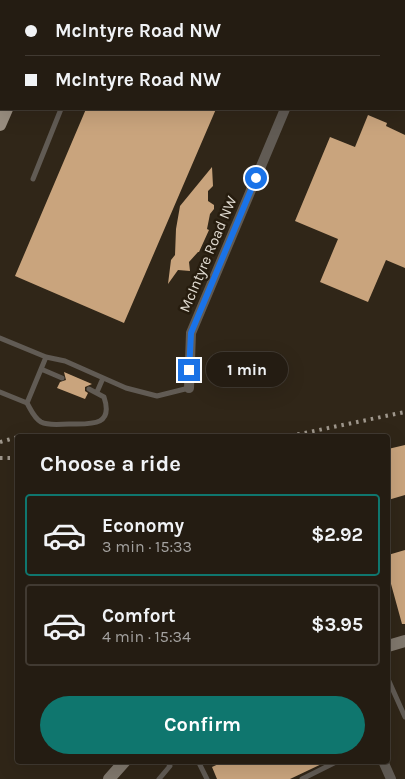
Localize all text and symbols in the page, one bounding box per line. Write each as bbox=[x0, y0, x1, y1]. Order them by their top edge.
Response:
text: McIntyre Road NW bbox=[55, 20, 221, 42]
text: McIntyre Road NW bbox=[55, 69, 221, 91]
route start bbox=[245, 167, 267, 189]
street label: McIntyre Road NW bbox=[175, 193, 241, 315]
callout: 1 min bbox=[206, 352, 289, 388]
route end bbox=[178, 359, 200, 381]
text: 1 min bbox=[227, 360, 267, 379]
text: Choose a ride bbox=[40, 451, 181, 477]
icon: car bbox=[42, 513, 87, 558]
text: Economy bbox=[102, 515, 184, 537]
text: $2.92 bbox=[311, 524, 363, 546]
text: 3 min · 15:33 bbox=[102, 537, 192, 556]
icon: car bbox=[42, 603, 87, 648]
text: Comfort bbox=[102, 605, 176, 627]
text: $3.95 bbox=[311, 614, 363, 636]
text: 4 min · 15:34 bbox=[102, 627, 191, 646]
button: Confirm bbox=[40, 696, 365, 754]

